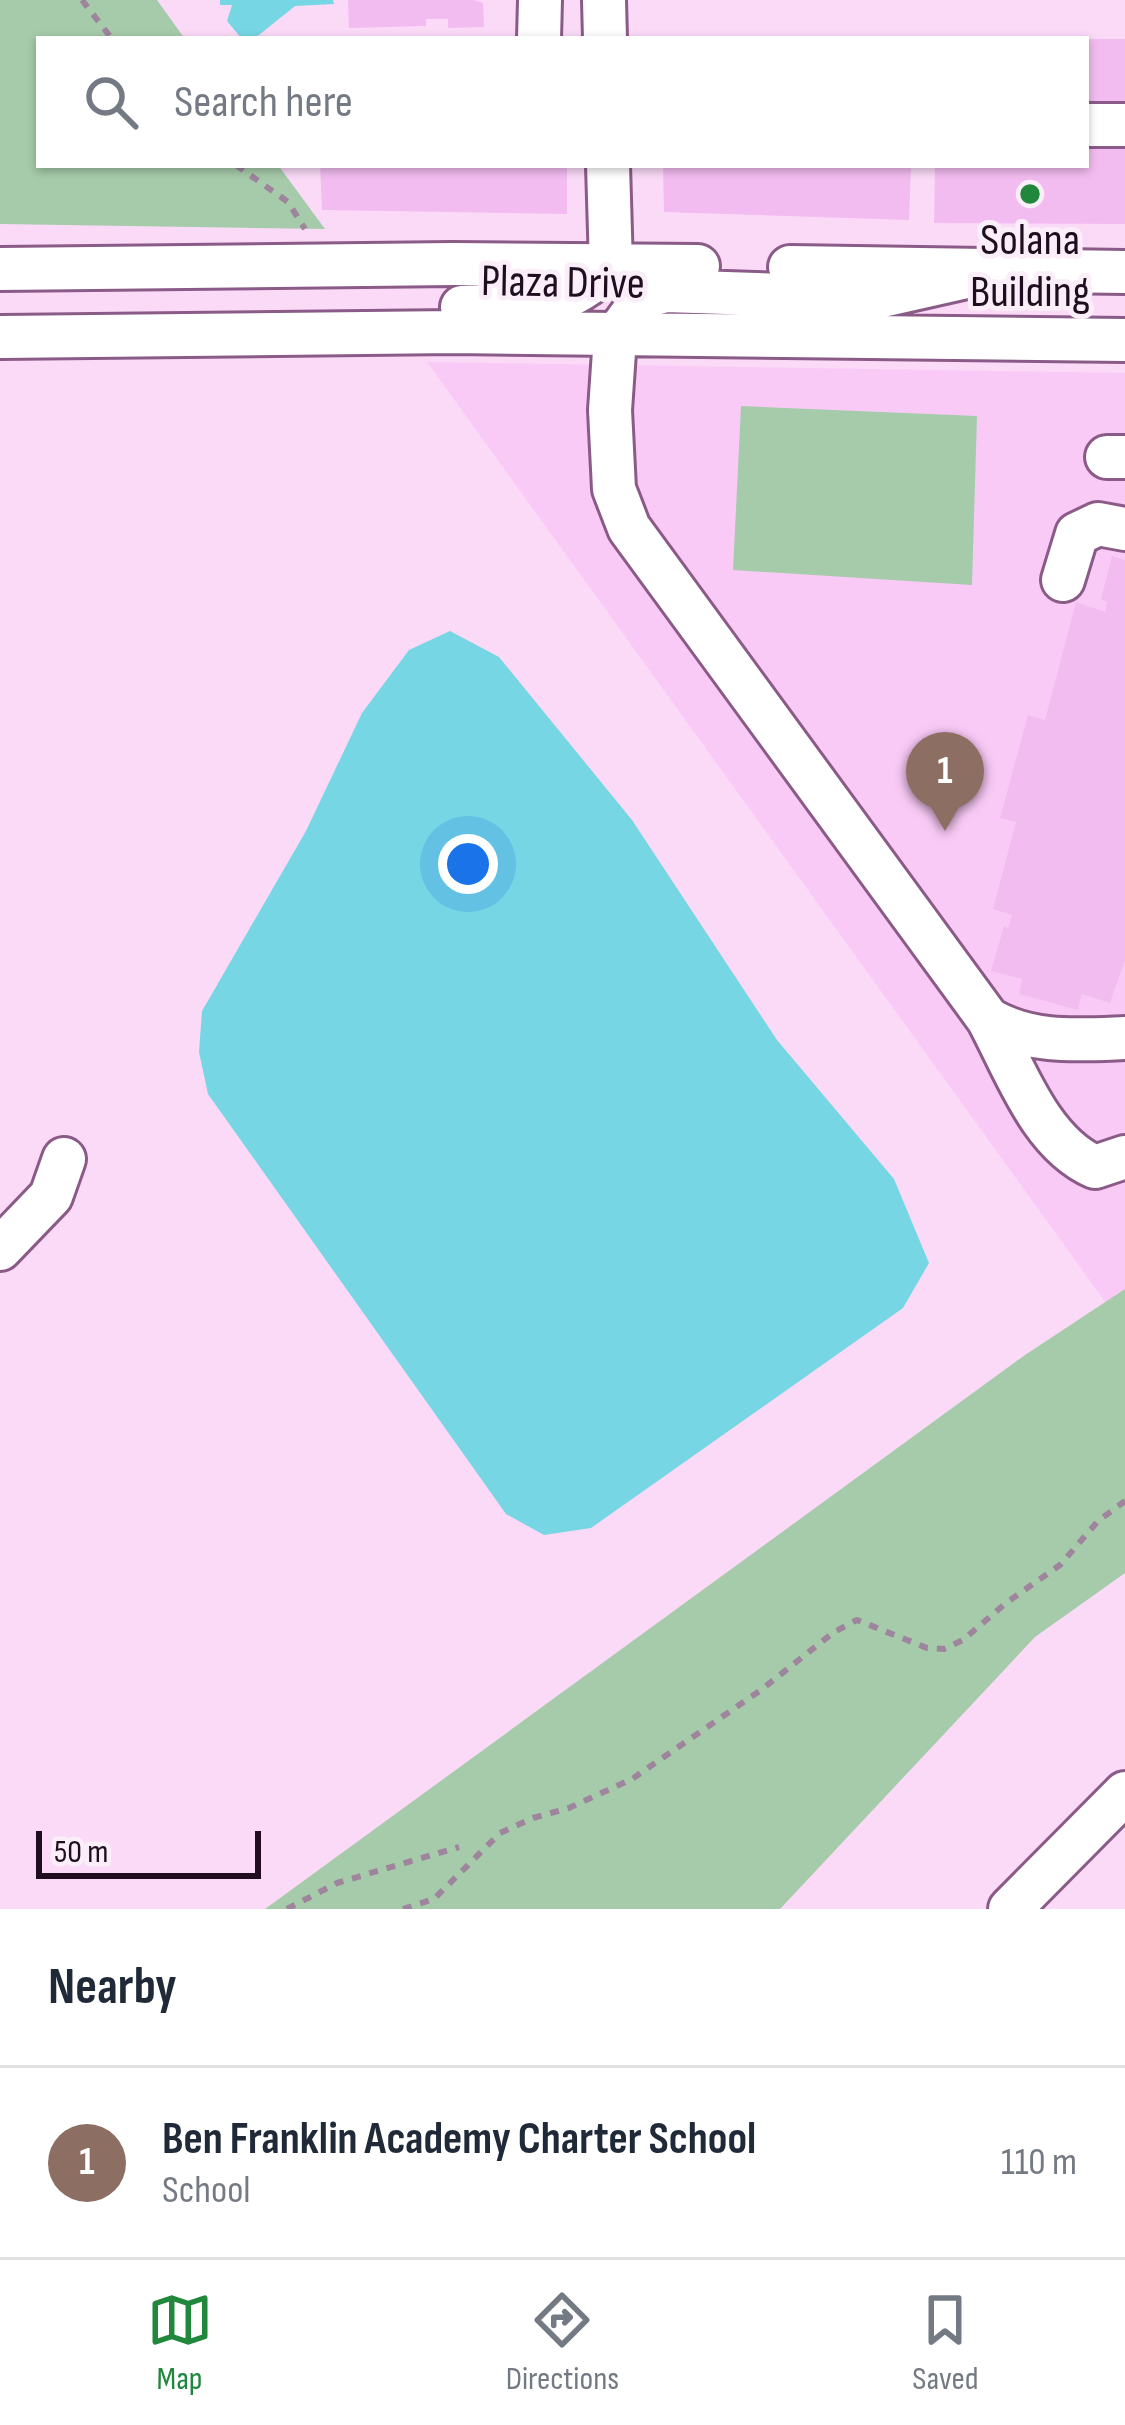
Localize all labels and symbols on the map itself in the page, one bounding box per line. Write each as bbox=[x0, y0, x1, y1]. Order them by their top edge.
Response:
marker: Solana Building bbox=[1017, 181, 1043, 207]
place label: Solana Building bbox=[970, 213, 1090, 320]
street label: Plaza Drive bbox=[481, 254, 645, 312]
pin: 1 bbox=[906, 732, 984, 831]
your location bbox=[438, 834, 498, 894]
scale bar bbox=[36, 1825, 261, 1878]

